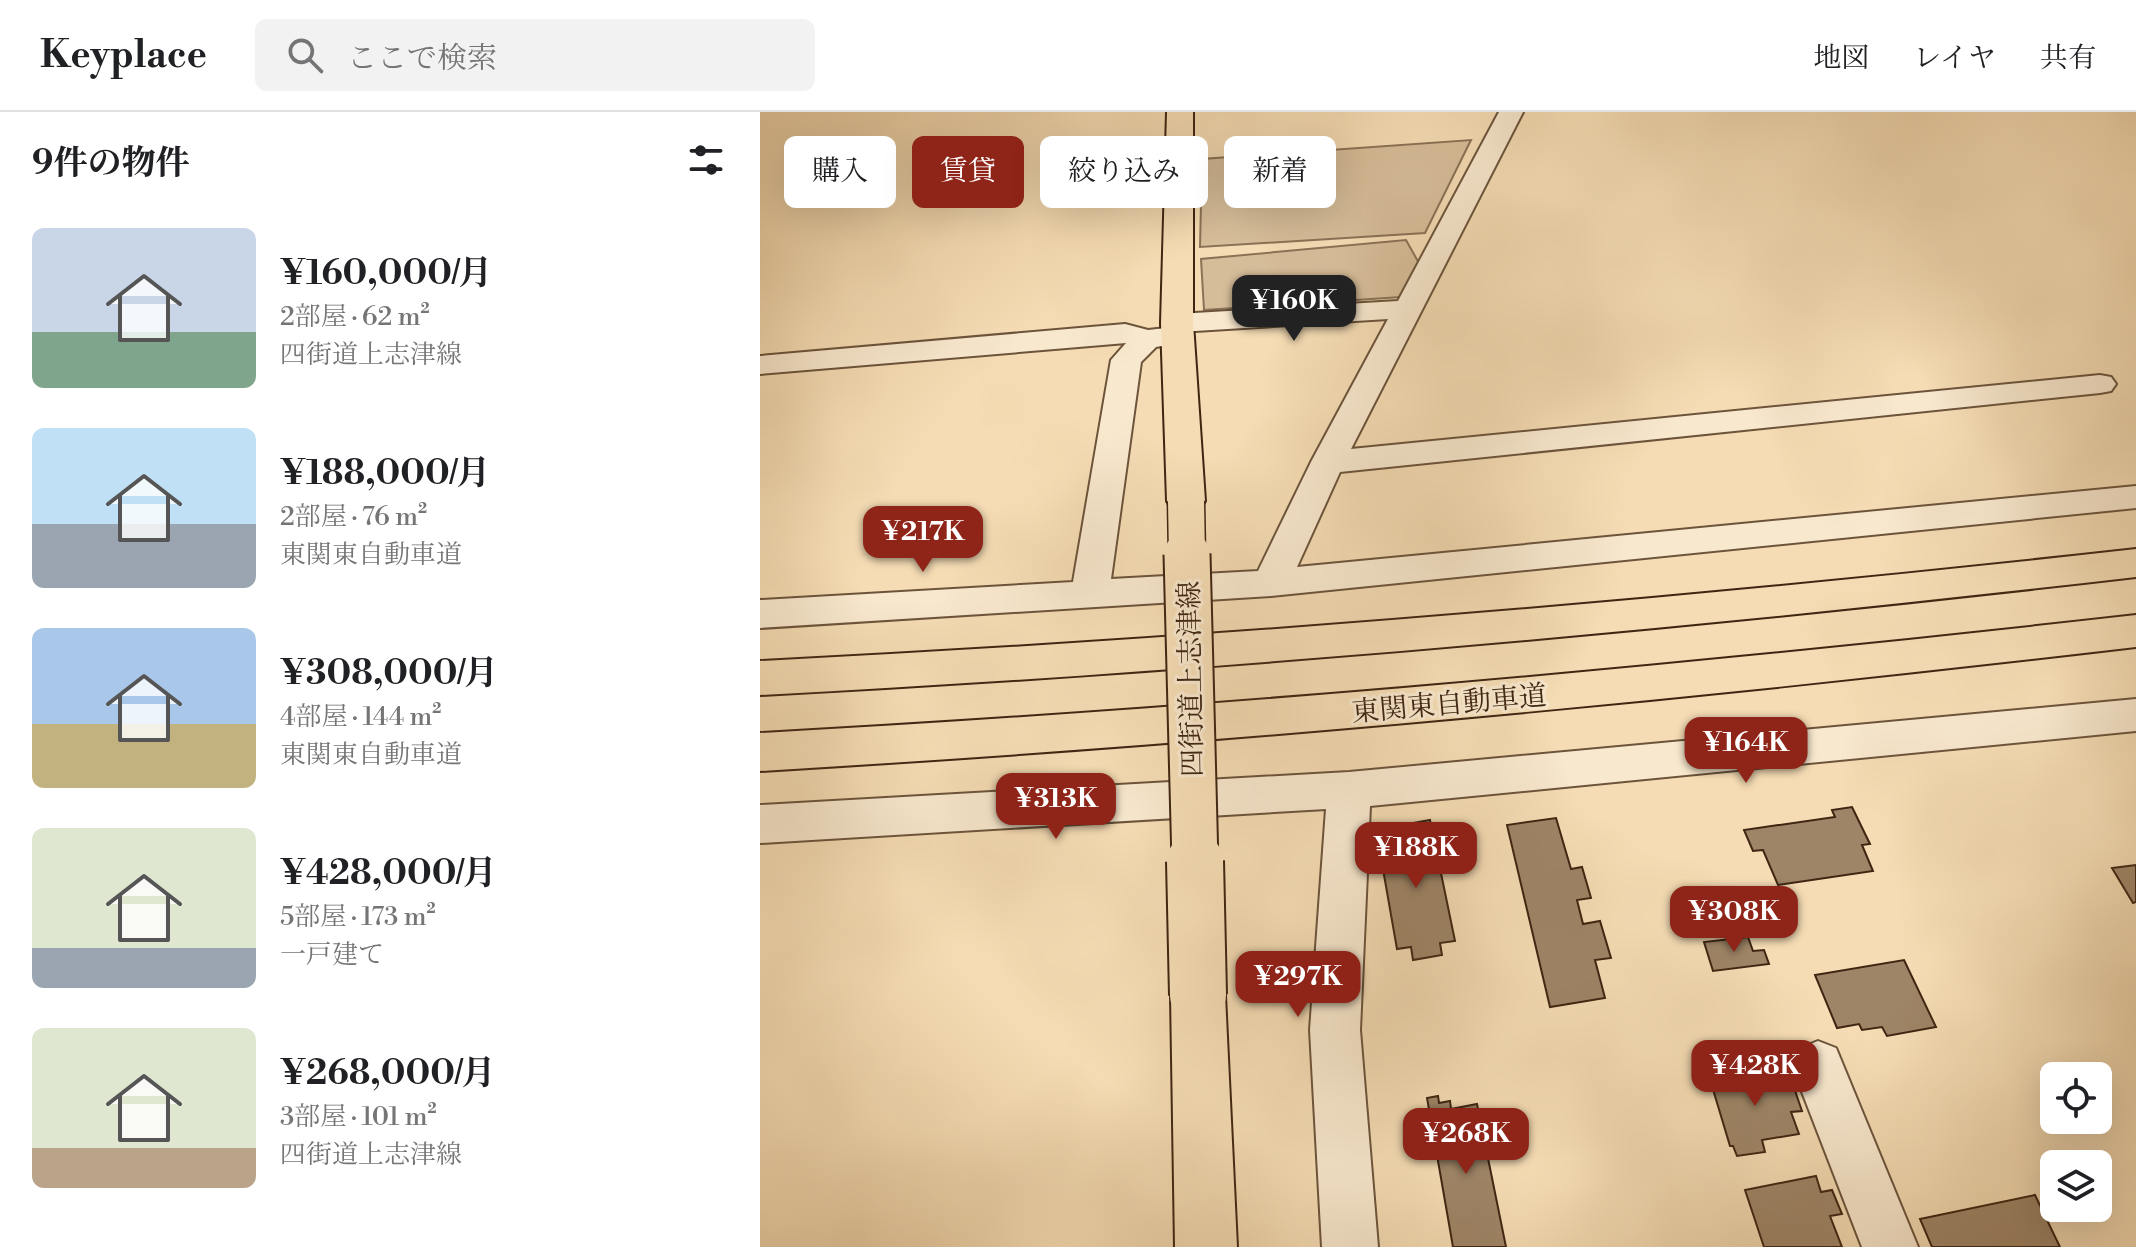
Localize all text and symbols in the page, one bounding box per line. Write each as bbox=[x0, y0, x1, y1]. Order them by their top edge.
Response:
search box bbox=[255, 19, 815, 91]
text: Keyplace bbox=[40, 32, 207, 79]
icon: search bbox=[283, 33, 327, 77]
text: ここで検索 bbox=[347, 40, 497, 78]
text: 地図 bbox=[1813, 41, 1869, 76]
text: レイヤ bbox=[1913, 41, 1996, 76]
text: 共有 bbox=[2040, 41, 2096, 76]
chip: 購入 bbox=[784, 136, 896, 208]
chip: 賃貸 bbox=[912, 136, 1024, 208]
chip: 絞り込み bbox=[1040, 136, 1208, 208]
chip: 新着 bbox=[1224, 136, 1336, 208]
icon: filters bbox=[684, 138, 728, 182]
text: 9件の物件 bbox=[32, 143, 189, 185]
text: ¥160,000/月 bbox=[280, 253, 492, 295]
icon: home bbox=[96, 260, 192, 356]
pin: ¥160K bbox=[1238, 275, 1350, 343]
text: ¥160K bbox=[1250, 285, 1338, 317]
text: 2部屋 · 62 m² bbox=[280, 301, 430, 333]
text: 四街道上志津線 bbox=[280, 339, 462, 371]
text: ¥188,000/月 bbox=[280, 453, 490, 495]
icon: home bbox=[96, 460, 192, 556]
text: 2部屋 · 76 m² bbox=[280, 501, 427, 533]
pin: ¥217K bbox=[867, 506, 979, 574]
text: ¥217K bbox=[881, 516, 965, 548]
text: 東関東自動車道 bbox=[280, 539, 462, 571]
street label: 四街道上志津線 bbox=[1172, 581, 1211, 777]
text: ¥308,000/月 bbox=[280, 653, 498, 695]
icon: home bbox=[96, 660, 192, 756]
street label: 東関東自動車道 bbox=[1350, 679, 1548, 730]
text: 4部屋 · 144 m² bbox=[280, 701, 441, 733]
pin: ¥164K bbox=[1690, 717, 1802, 785]
text: ¥164K bbox=[1703, 727, 1789, 759]
text: 東関東自動車道 bbox=[280, 739, 462, 771]
pin: ¥313K bbox=[1000, 773, 1112, 841]
text: ¥313K bbox=[1014, 783, 1098, 815]
pin: ¥188K bbox=[1360, 822, 1472, 890]
text: ¥188K bbox=[1373, 832, 1459, 864]
text: ¥428,000/月 bbox=[280, 853, 497, 895]
icon: home bbox=[96, 860, 192, 956]
pin: ¥308K bbox=[1678, 886, 1790, 954]
text: ¥308K bbox=[1688, 896, 1780, 928]
text: 5部屋 · 173 m² bbox=[280, 901, 436, 933]
text: 一戸建て bbox=[280, 939, 384, 971]
pin: ¥297K bbox=[1242, 951, 1354, 1019]
text: ¥297K bbox=[1254, 961, 1342, 993]
pin: ¥428K bbox=[1699, 1040, 1811, 1108]
text: ¥428K bbox=[1709, 1050, 1801, 1082]
text: ¥268,000/月 bbox=[280, 1053, 495, 1095]
icon: home bbox=[96, 1060, 192, 1156]
map controls bbox=[2040, 1062, 2112, 1222]
button: locate bbox=[2040, 1062, 2112, 1134]
text: 3部屋 · 101 m² bbox=[280, 1101, 437, 1133]
pin: ¥268K bbox=[1410, 1108, 1522, 1176]
text: ¥268K bbox=[1421, 1118, 1511, 1150]
text: 四街道上志津線 bbox=[280, 1139, 462, 1171]
button: layers bbox=[2040, 1150, 2112, 1222]

